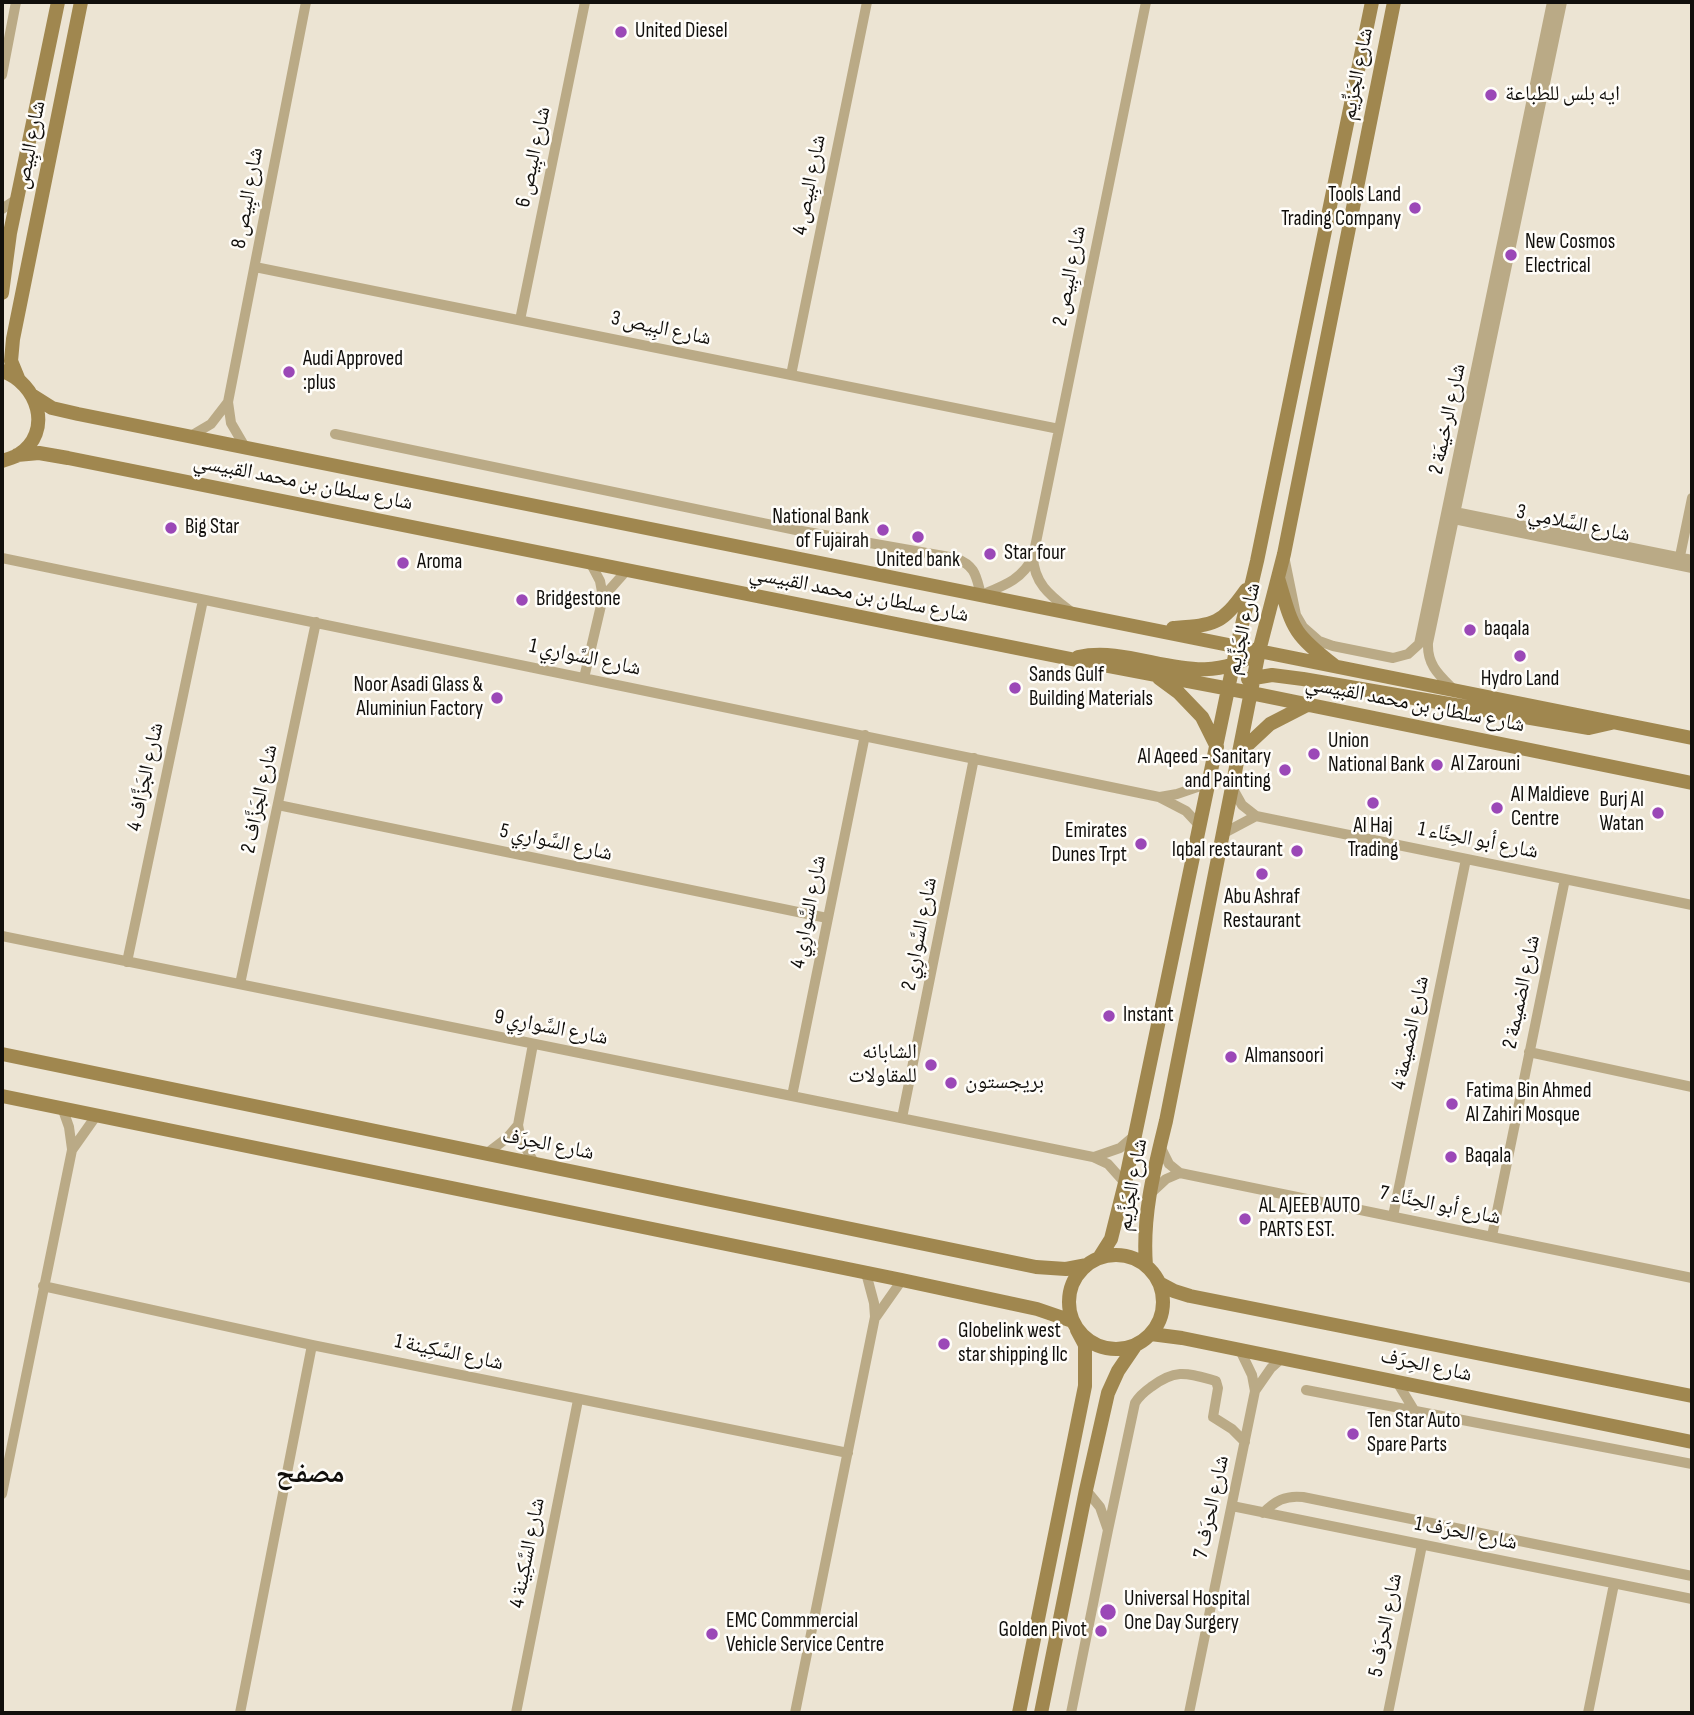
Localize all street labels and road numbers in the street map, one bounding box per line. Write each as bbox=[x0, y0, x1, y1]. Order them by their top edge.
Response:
street label: شارع الجَزِّيم bbox=[1337, 26, 1379, 122]
street label: شارع البِيص bbox=[10, 99, 52, 191]
street label: شارع البِيص 6 bbox=[511, 104, 557, 210]
street label: شارع البِيص 4 bbox=[788, 133, 832, 237]
street label: شارع البِيص 8 bbox=[227, 146, 269, 250]
street label: شارع البِيص 2 bbox=[1048, 224, 1092, 328]
street label: شارع البِيص 3 bbox=[609, 306, 713, 352]
street label: شارع الرخيمَة 2 bbox=[1424, 361, 1472, 477]
street label: شارع سلطان بن محمد القبيسي bbox=[191, 449, 415, 517]
street label: شارع السَّلامِي 3 bbox=[1514, 500, 1632, 548]
street label: شارع سلطان بن محمد القبيسي bbox=[747, 561, 971, 629]
street label: شارع الجَزِّيم bbox=[1221, 581, 1267, 677]
street label: شارع السَّوارِي 1 bbox=[527, 634, 643, 682]
street label: شارع سلطان بن محمد القبيسي bbox=[1303, 671, 1527, 739]
street label: شارع الجَزَّاف 4 bbox=[122, 721, 170, 833]
street label: شارع الجَزَّاف 2 bbox=[236, 743, 284, 855]
street label: شارع أبو الحِنَّاء 1 bbox=[1416, 817, 1540, 865]
street label: شارع السَّوارِي 5 bbox=[497, 819, 615, 867]
street label: شارع السَّوارِي 4 bbox=[786, 853, 832, 971]
street label: شارع السَّوارِي 2 bbox=[897, 875, 943, 993]
street label: شارع الضميمة 2 bbox=[1498, 933, 1546, 1051]
street label: شارع الضميمة 4 bbox=[1387, 974, 1435, 1092]
street label: شارع السَّوارِي 9 bbox=[492, 1005, 610, 1051]
street label: شارع الحِرَف bbox=[500, 1124, 596, 1166]
street label: شارع الجَزِّيم bbox=[1112, 1137, 1154, 1233]
street label: شارع أبو الحِنَّاء 7 bbox=[1377, 1181, 1503, 1231]
street label: شارع السَّكِينة 1 bbox=[393, 1329, 505, 1377]
street label: شارع الحِرَف bbox=[1378, 1344, 1474, 1388]
street label: شارع الحرَف 7 bbox=[1189, 1453, 1235, 1561]
street label: شارع السَّكِينة 4 bbox=[505, 1496, 551, 1610]
street label: شارع الحرَف 1 bbox=[1413, 1512, 1519, 1556]
street label: شارع الحرَف 5 bbox=[1364, 1571, 1408, 1679]

